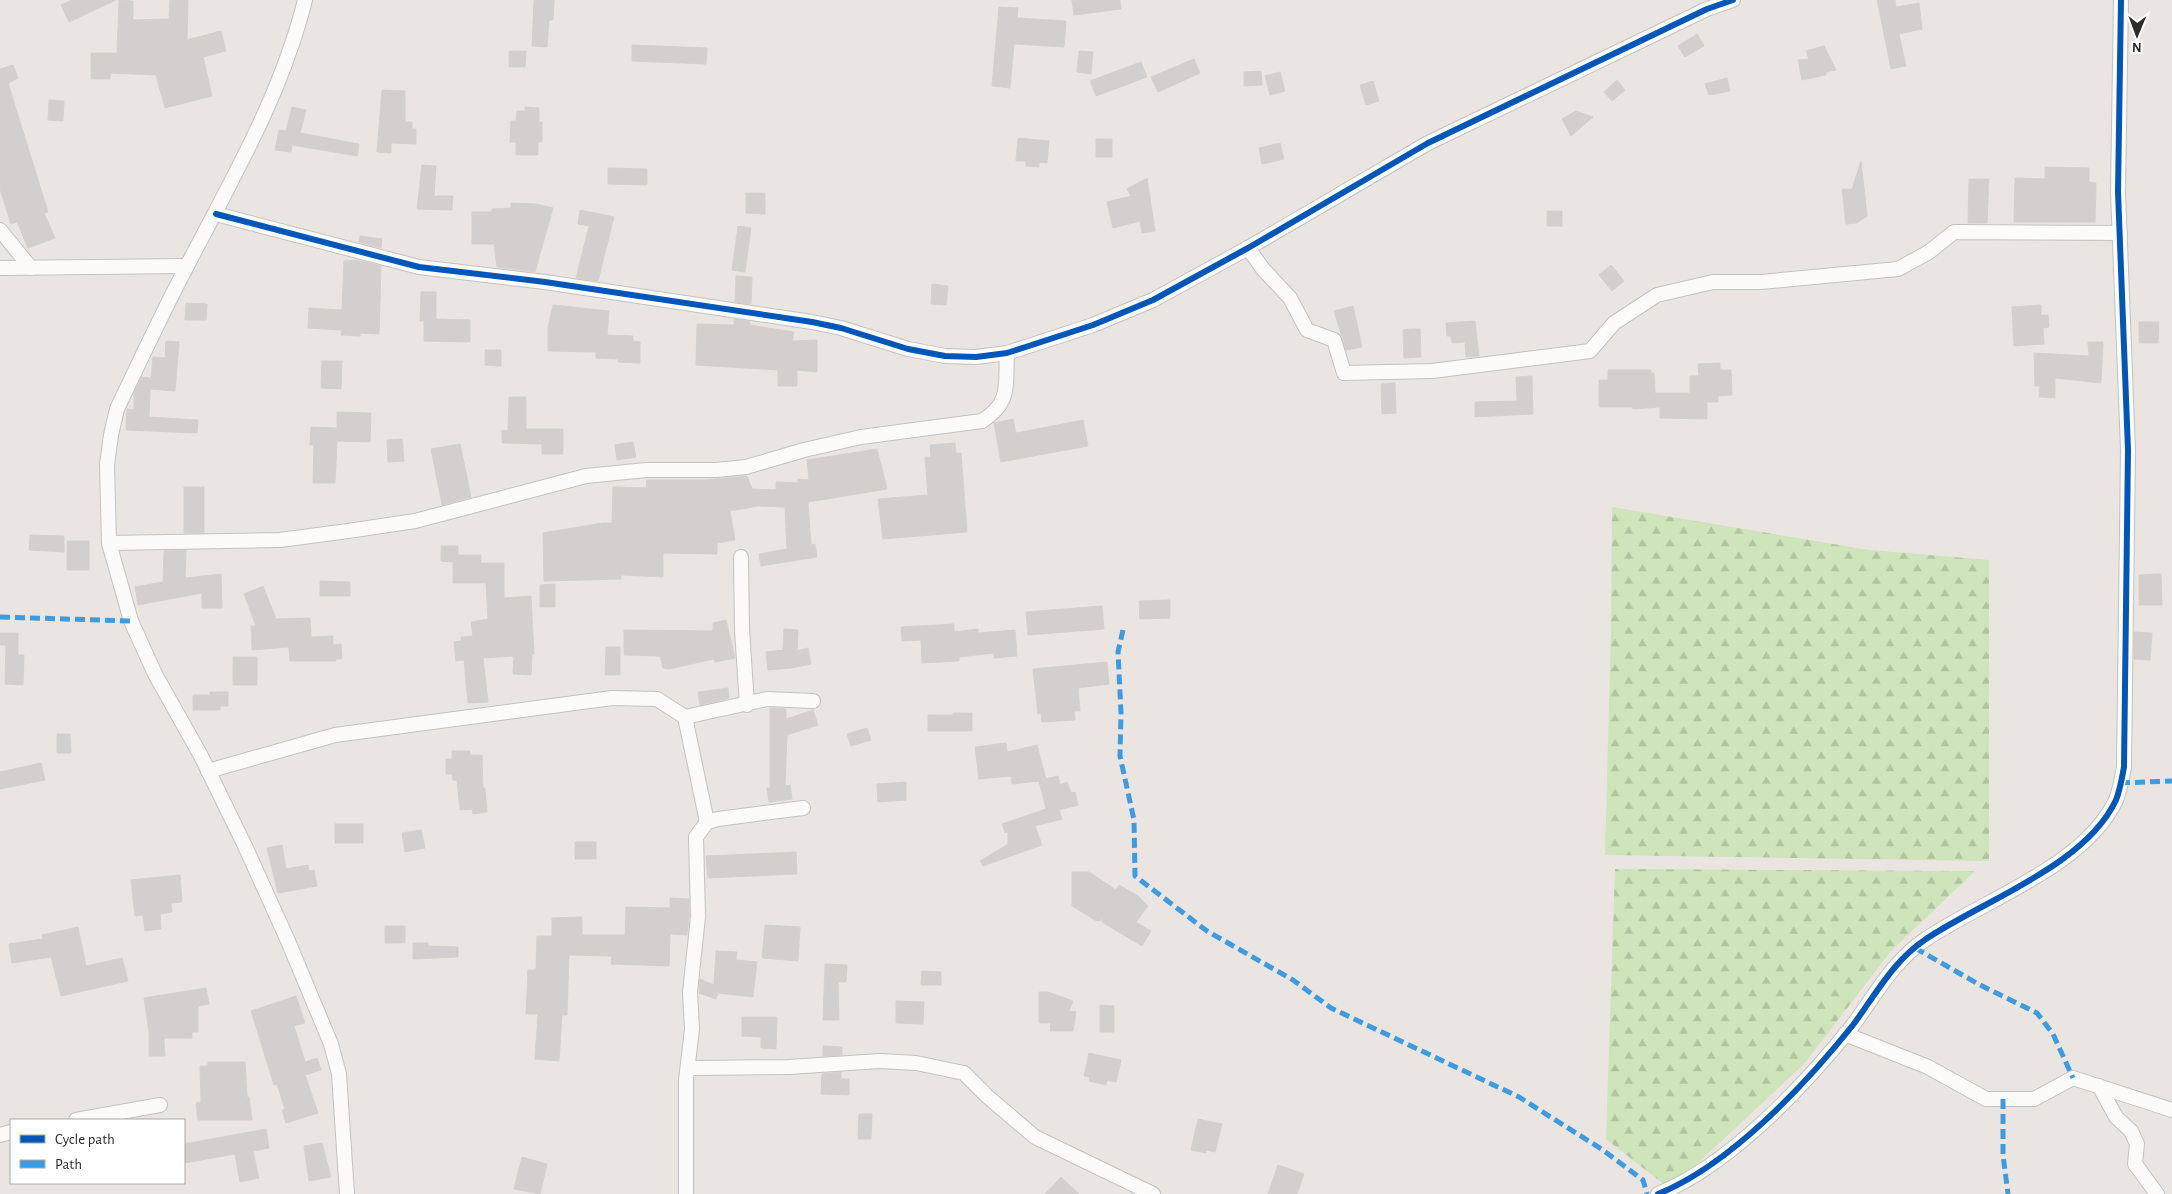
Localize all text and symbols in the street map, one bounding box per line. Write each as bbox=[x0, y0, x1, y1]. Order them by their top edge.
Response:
north arrow bbox=[2112, 10, 2162, 60]
text: N bbox=[2132, 40, 2142, 54]
legend bbox=[10, 1119, 185, 1184]
text: Cycle path bbox=[55, 1132, 115, 1147]
text: Path bbox=[55, 1157, 82, 1172]

